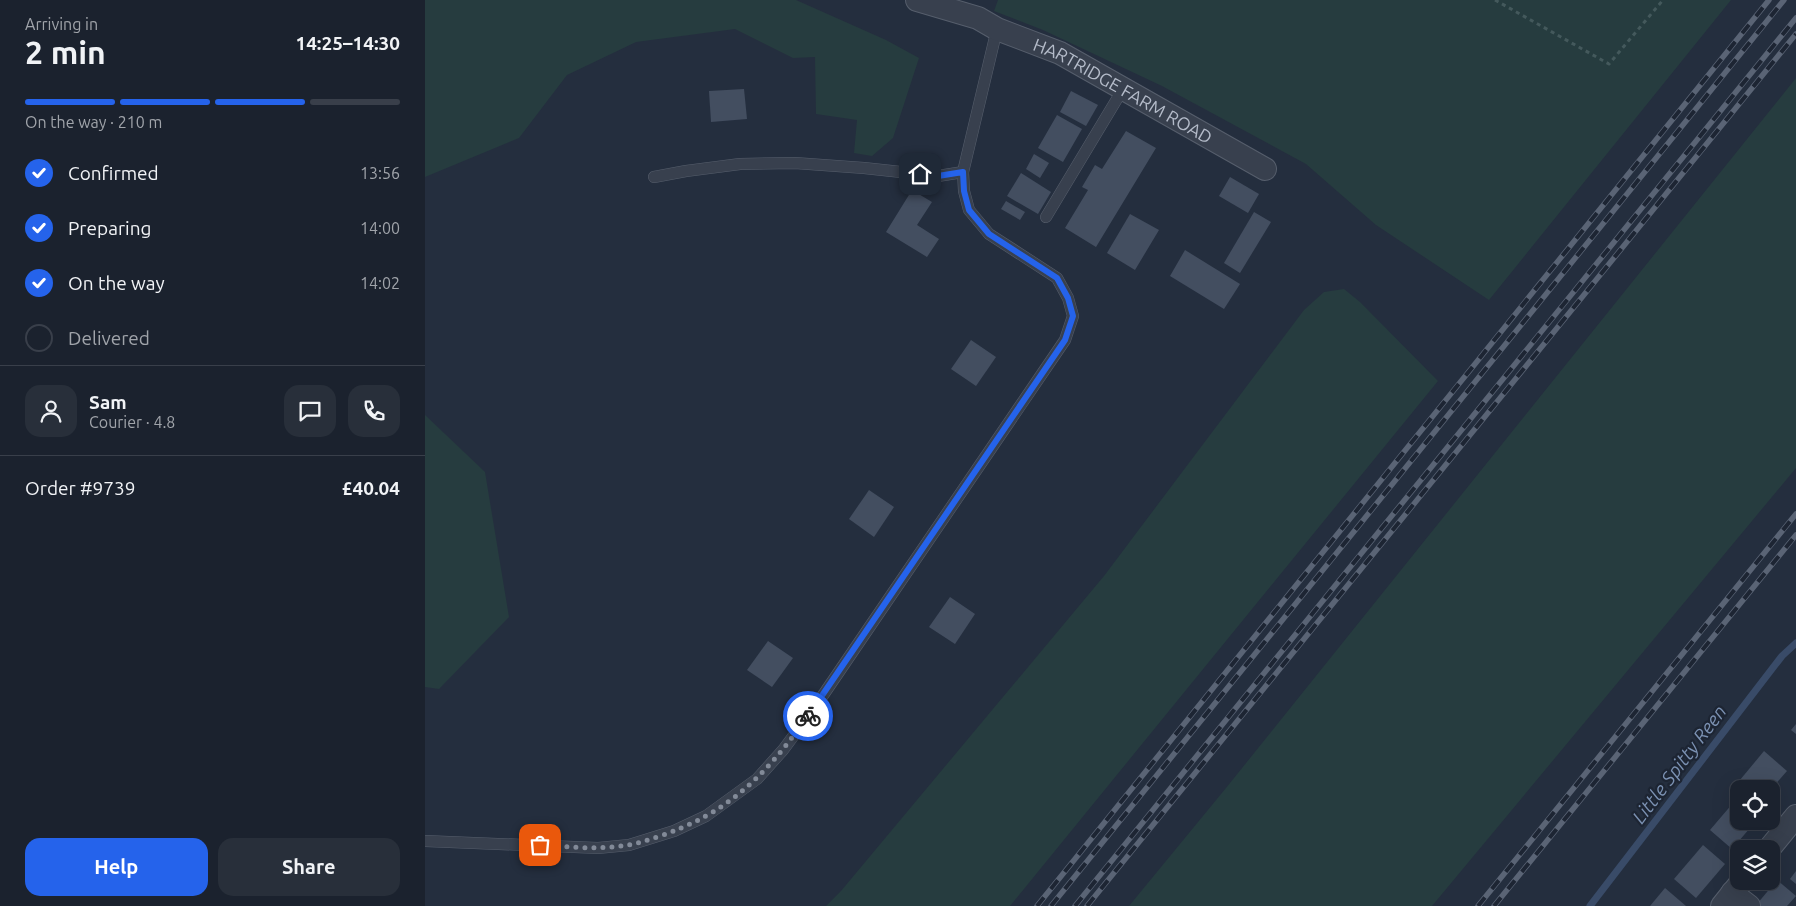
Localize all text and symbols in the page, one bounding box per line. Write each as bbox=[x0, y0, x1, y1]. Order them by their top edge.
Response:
text: Arriving in bbox=[25, 15, 98, 33]
text: 14:25–14:30 bbox=[295, 32, 400, 54]
text: 2 min bbox=[25, 34, 106, 70]
street label: HARTRIDGE FARM ROAD bbox=[1031, 34, 1216, 147]
text: On the way · 210 m bbox=[25, 113, 162, 131]
pin bbox=[899, 153, 941, 195]
icon: check bbox=[25, 159, 53, 187]
icon: home bbox=[906, 160, 934, 188]
text: Confirmed bbox=[68, 162, 159, 184]
text: 13:56 bbox=[360, 164, 400, 182]
icon: check bbox=[25, 214, 53, 242]
text: Preparing bbox=[68, 217, 152, 239]
text: 14:00 bbox=[360, 219, 400, 237]
icon: check bbox=[25, 269, 53, 297]
text: On the way bbox=[68, 272, 165, 294]
text: 14:02 bbox=[360, 274, 400, 292]
text: Delivered bbox=[68, 327, 150, 349]
button: person bbox=[25, 385, 77, 437]
button: chat bbox=[284, 385, 336, 437]
button: phone bbox=[348, 385, 400, 437]
text: Sam bbox=[89, 391, 127, 413]
text: Courier · 4.8 bbox=[89, 413, 175, 431]
text: Order #9739 bbox=[25, 477, 135, 499]
text: £40.04 bbox=[342, 477, 400, 499]
courier bbox=[783, 691, 833, 741]
water label: Little Spitty Reen bbox=[1627, 701, 1731, 827]
icon: bike bbox=[794, 702, 822, 730]
map controls bbox=[1730, 780, 1780, 890]
button: locate bbox=[1730, 780, 1780, 830]
pin bbox=[519, 824, 561, 866]
icon: bag bbox=[526, 831, 554, 859]
button: Help bbox=[25, 838, 208, 896]
button: Share bbox=[218, 838, 400, 896]
button: layers bbox=[1730, 840, 1780, 890]

